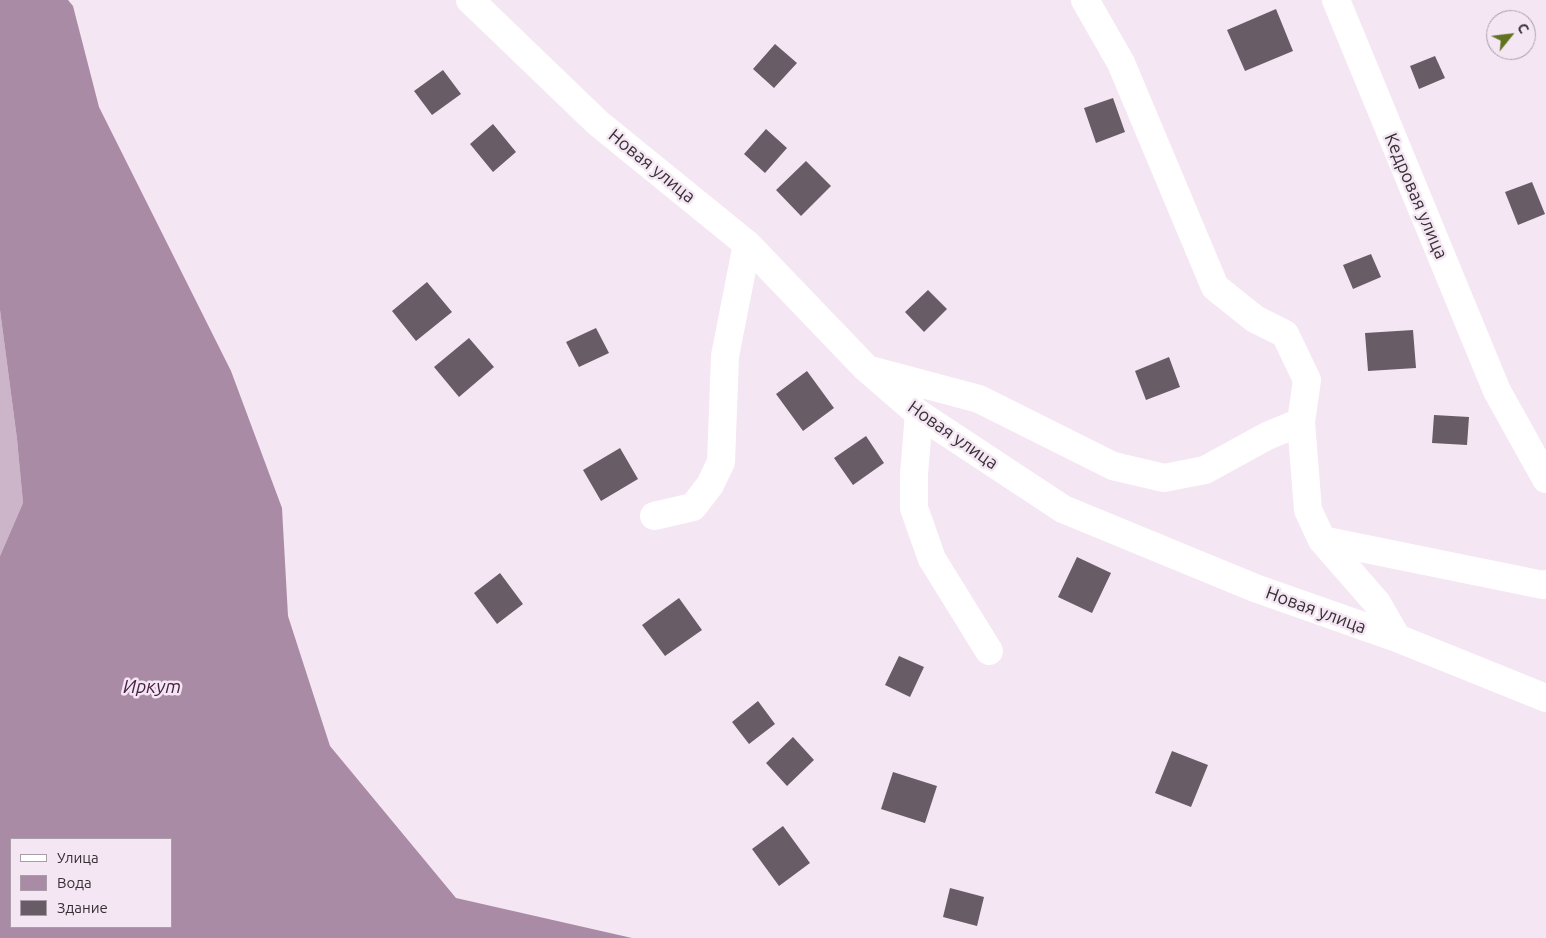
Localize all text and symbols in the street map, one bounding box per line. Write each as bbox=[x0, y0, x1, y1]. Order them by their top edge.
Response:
north arrow bbox=[1486, 10, 1536, 60]
text: С bbox=[1514, 20, 1532, 36]
street label: Новая улица bbox=[604, 124, 700, 208]
street label: Кедровая улица bbox=[1380, 130, 1452, 262]
street label: Новая улица bbox=[904, 396, 1002, 474]
street label: Новая улица bbox=[1263, 582, 1369, 638]
water label: Иркут bbox=[123, 676, 181, 698]
legend bbox=[10, 838, 172, 928]
text: Улица bbox=[57, 849, 99, 866]
text: Вода bbox=[57, 874, 92, 891]
text: Здание bbox=[57, 899, 108, 916]

